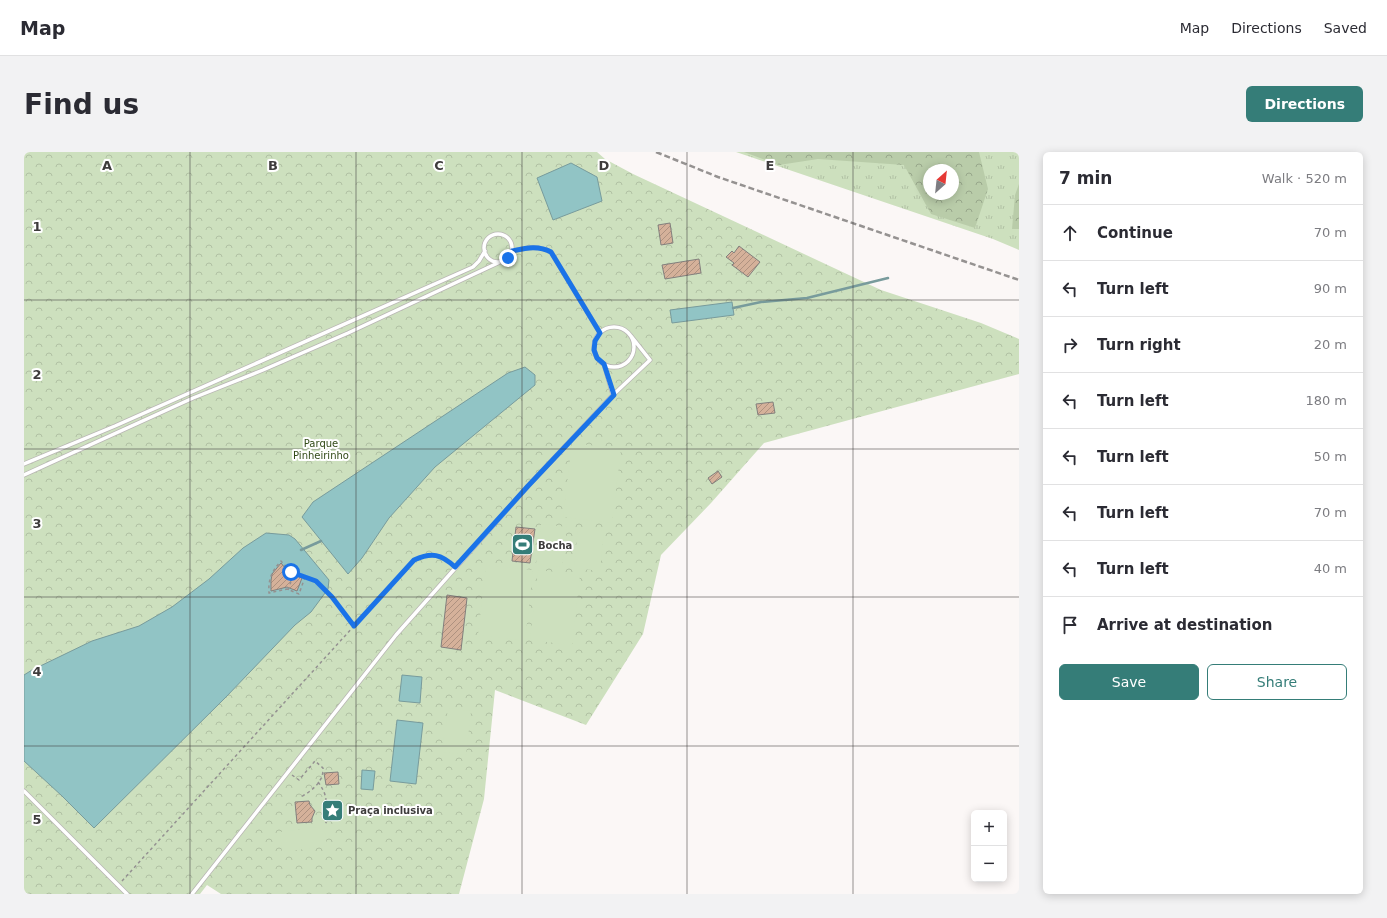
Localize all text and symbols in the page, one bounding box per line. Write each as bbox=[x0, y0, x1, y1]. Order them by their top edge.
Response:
text: Map bbox=[20, 17, 65, 39]
text: Map bbox=[1180, 20, 1209, 36]
text: Directions bbox=[1231, 20, 1302, 36]
text: Saved bbox=[1324, 20, 1367, 36]
button: Directions bbox=[1246, 86, 1363, 122]
text: Find us bbox=[24, 88, 139, 121]
text: A bbox=[102, 158, 112, 173]
text: B bbox=[268, 158, 278, 173]
text: C bbox=[434, 158, 444, 173]
text: D bbox=[599, 158, 610, 173]
text: E bbox=[766, 158, 774, 173]
north arrow bbox=[923, 164, 959, 200]
text: 7 min bbox=[1059, 168, 1112, 188]
text: Walk · 520 m bbox=[1262, 171, 1347, 186]
text: 1 bbox=[32, 219, 42, 234]
icon: ahead bbox=[1059, 222, 1081, 244]
text: Continue bbox=[1097, 224, 1173, 242]
text: 70 m bbox=[1314, 225, 1347, 240]
route end bbox=[499, 249, 517, 267]
icon: left bbox=[1059, 278, 1081, 300]
text: Turn left bbox=[1097, 280, 1169, 298]
text: 90 m bbox=[1314, 281, 1347, 296]
icon: right bbox=[1059, 334, 1081, 356]
text: Turn right bbox=[1097, 336, 1181, 354]
text: 20 m bbox=[1314, 337, 1347, 352]
text: 2 bbox=[32, 367, 42, 382]
icon: left bbox=[1059, 390, 1081, 412]
text: Turn left bbox=[1097, 392, 1169, 410]
text: 180 m bbox=[1305, 393, 1347, 408]
park label: Parque Pinheirinho bbox=[293, 438, 349, 461]
icon: left bbox=[1059, 446, 1081, 468]
text: Turn left bbox=[1097, 448, 1169, 466]
text: 50 m bbox=[1314, 449, 1347, 464]
icon: left bbox=[1059, 502, 1081, 524]
text: Turn left bbox=[1097, 504, 1169, 522]
text: 70 m bbox=[1314, 505, 1347, 520]
text: 3 bbox=[32, 516, 42, 531]
sports icon: Bocha bbox=[510, 532, 536, 558]
place label: Bocha bbox=[538, 540, 572, 551]
icon: left bbox=[1059, 558, 1081, 580]
text: Turn left bbox=[1097, 560, 1169, 578]
text: 40 m bbox=[1314, 561, 1347, 576]
route start bbox=[282, 563, 300, 581]
icon: arrive bbox=[1059, 614, 1081, 636]
text: Arrive at destination bbox=[1097, 616, 1272, 634]
text: 4 bbox=[32, 664, 42, 679]
button: Save bbox=[1059, 664, 1199, 700]
button: Share bbox=[1207, 664, 1347, 700]
place icon: Praça inclusiva bbox=[319, 797, 345, 823]
place label: Praça inclusiva bbox=[348, 805, 433, 816]
map controls bbox=[971, 810, 1007, 882]
button: + bbox=[971, 810, 1007, 846]
text: 5 bbox=[32, 812, 42, 827]
button: − bbox=[971, 846, 1007, 882]

